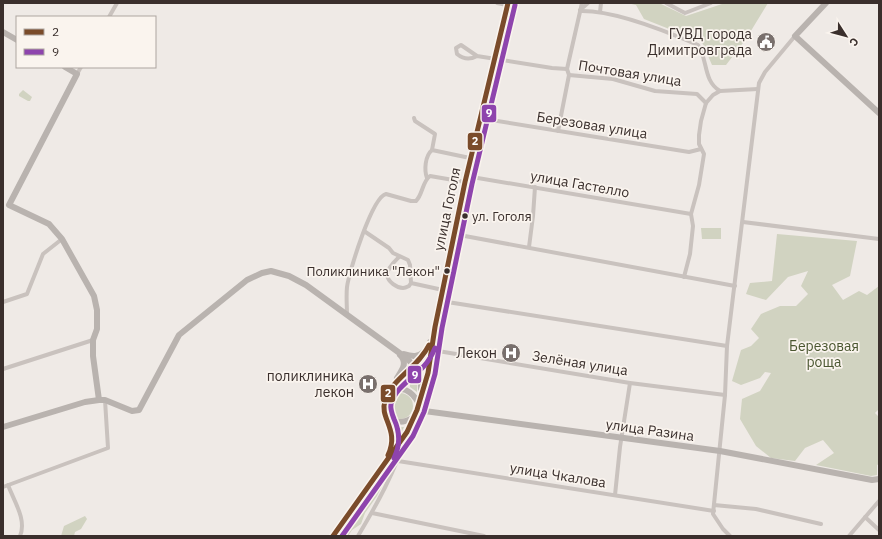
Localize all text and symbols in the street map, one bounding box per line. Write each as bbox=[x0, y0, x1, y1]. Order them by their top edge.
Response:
legend bbox=[16, 16, 156, 68]
north arrow bbox=[826, 16, 866, 56]
text: 2 bbox=[52, 24, 59, 39]
place label: ГУВД города Димитровграда bbox=[647, 25, 753, 59]
public building icon: ГУВД города Димитровграда bbox=[755, 31, 777, 53]
text: С bbox=[846, 35, 862, 49]
text: 9 bbox=[52, 44, 59, 59]
street label: Почтовая улица bbox=[577, 56, 683, 90]
line badge: 9 bbox=[481, 104, 497, 123]
text: 9 bbox=[486, 106, 493, 120]
street label: Березовая улица bbox=[535, 107, 649, 143]
line badge: 2 bbox=[467, 132, 483, 151]
text: 2 bbox=[472, 134, 479, 148]
street label: улица Гоголя bbox=[429, 166, 465, 252]
street label: улица Гастелло bbox=[529, 166, 631, 202]
place label: ул. Гоголя bbox=[472, 208, 532, 225]
marker: ул. Гоголя bbox=[460, 211, 470, 221]
place label: Поликлиника "Лекон" bbox=[306, 263, 440, 280]
marker: Поликлиника "Лекон" bbox=[442, 266, 452, 276]
park label: Березовая роща bbox=[789, 337, 859, 371]
hospital icon: Лекон bbox=[500, 342, 522, 364]
place label: Лекон bbox=[456, 344, 497, 362]
street label: Зелёная улица bbox=[531, 347, 630, 380]
line badge: 9 bbox=[407, 365, 422, 384]
place label: поликлиника лекон bbox=[267, 367, 355, 401]
text: 9 bbox=[412, 368, 419, 382]
hospital icon: поликлиника лекон bbox=[357, 373, 379, 395]
line badge: 2 bbox=[380, 384, 396, 403]
text: 2 bbox=[385, 386, 392, 400]
street label: улица Разина bbox=[605, 415, 696, 445]
street label: улица Чкалова bbox=[509, 459, 608, 492]

